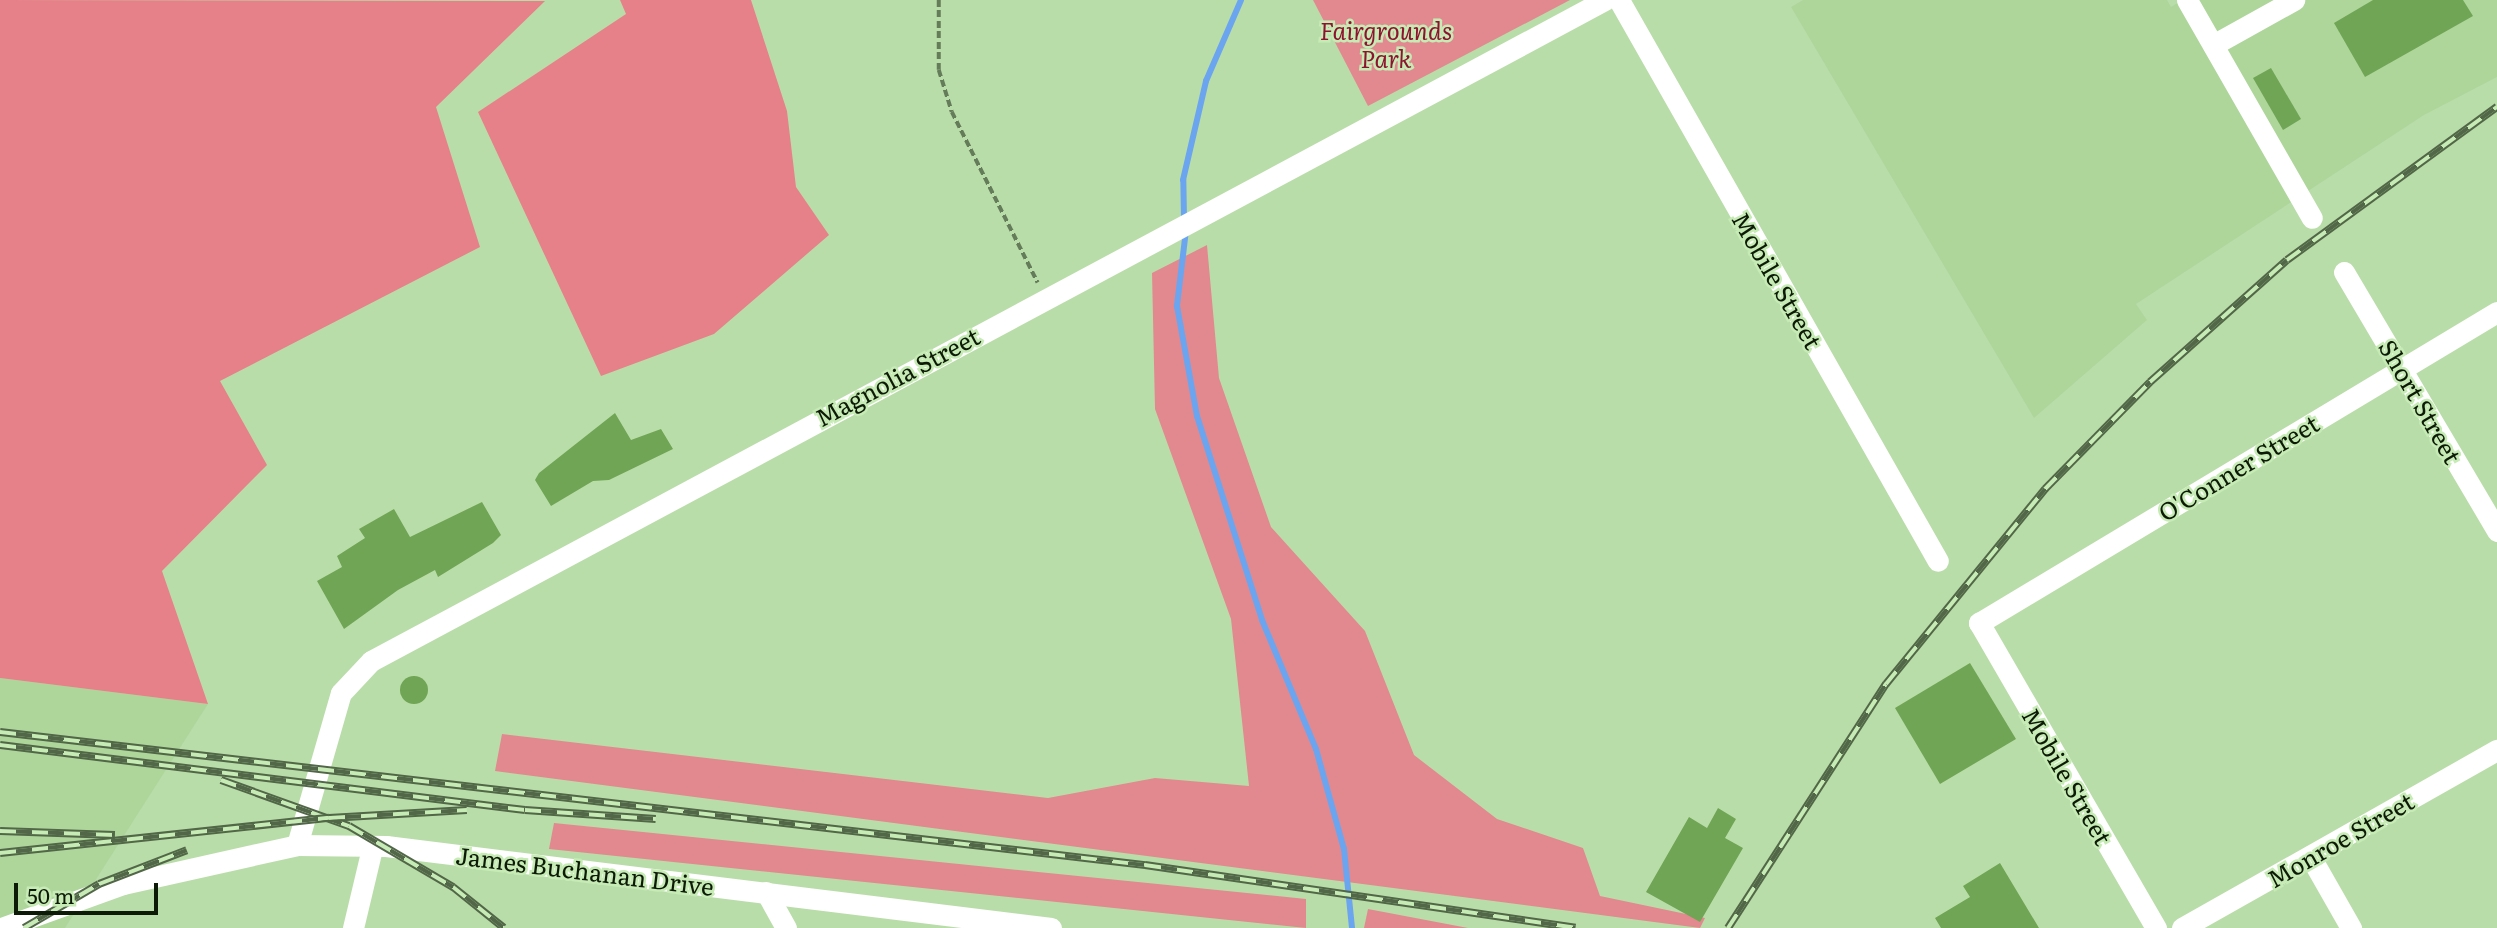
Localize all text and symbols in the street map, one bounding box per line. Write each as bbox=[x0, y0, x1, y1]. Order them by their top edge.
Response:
park label: Fairgrounds Park bbox=[1320, 16, 1452, 72]
street label: Mobile Street bbox=[1727, 206, 1829, 354]
street label: Magnolia Street bbox=[810, 321, 984, 431]
street label: Short Street bbox=[2374, 334, 2468, 468]
street label: O'Conner Street bbox=[2153, 408, 2323, 526]
street label: Mobile Street bbox=[2017, 702, 2119, 850]
street label: Monroe Street bbox=[2262, 785, 2418, 893]
street label: James Buchanan Drive bbox=[454, 840, 716, 900]
scale bar bbox=[18, 869, 161, 913]
text: 50 m bbox=[27, 879, 74, 910]

